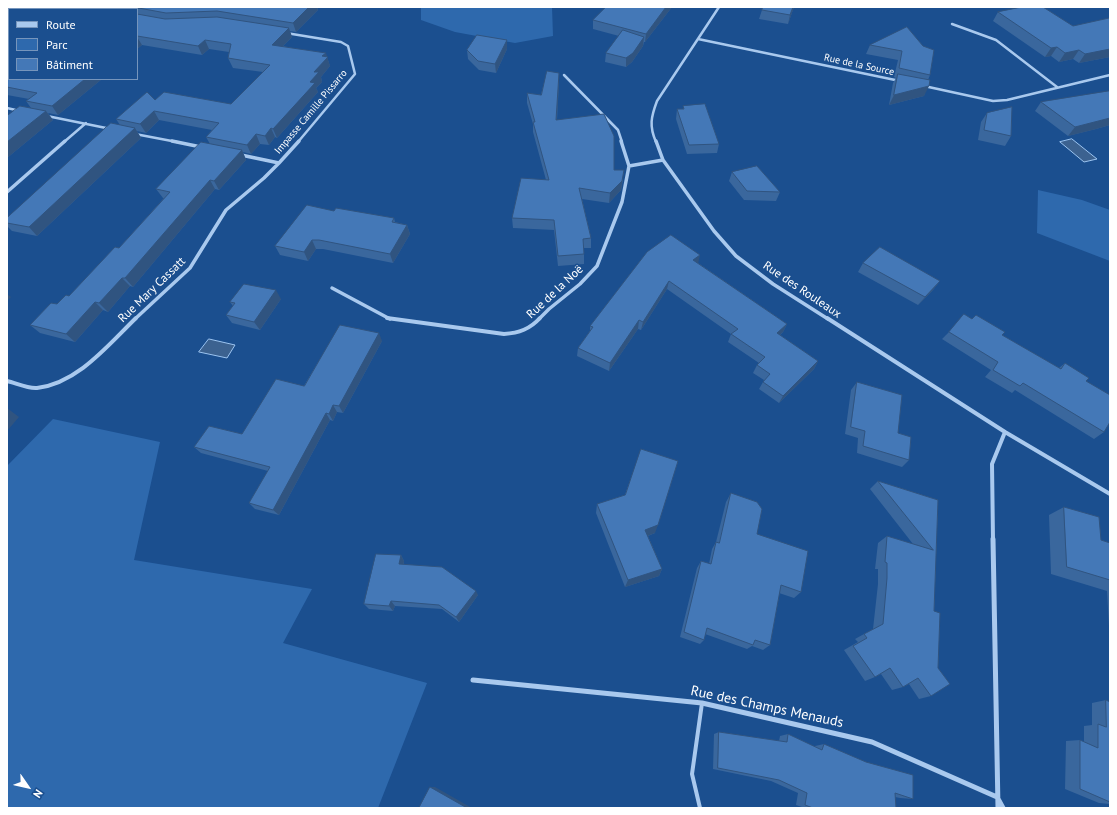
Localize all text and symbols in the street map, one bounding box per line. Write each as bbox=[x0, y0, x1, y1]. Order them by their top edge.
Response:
legend bbox=[8, 8, 138, 80]
text: Route bbox=[46, 17, 76, 32]
text: Parc bbox=[46, 37, 68, 52]
street label: Rue de la Source bbox=[823, 52, 895, 78]
text: Bâtiment bbox=[46, 57, 93, 72]
street label: Impasse Camille Pissarro bbox=[272, 67, 350, 157]
street label: Rue Mary Cassatt bbox=[115, 254, 189, 326]
street label: Rue des Rouleaux bbox=[760, 259, 844, 321]
street label: Rue de la Noë bbox=[524, 262, 586, 322]
street label: Rue des Champs Menauds bbox=[689, 683, 845, 731]
north arrow bbox=[8, 767, 48, 807]
text: N bbox=[30, 787, 46, 801]

